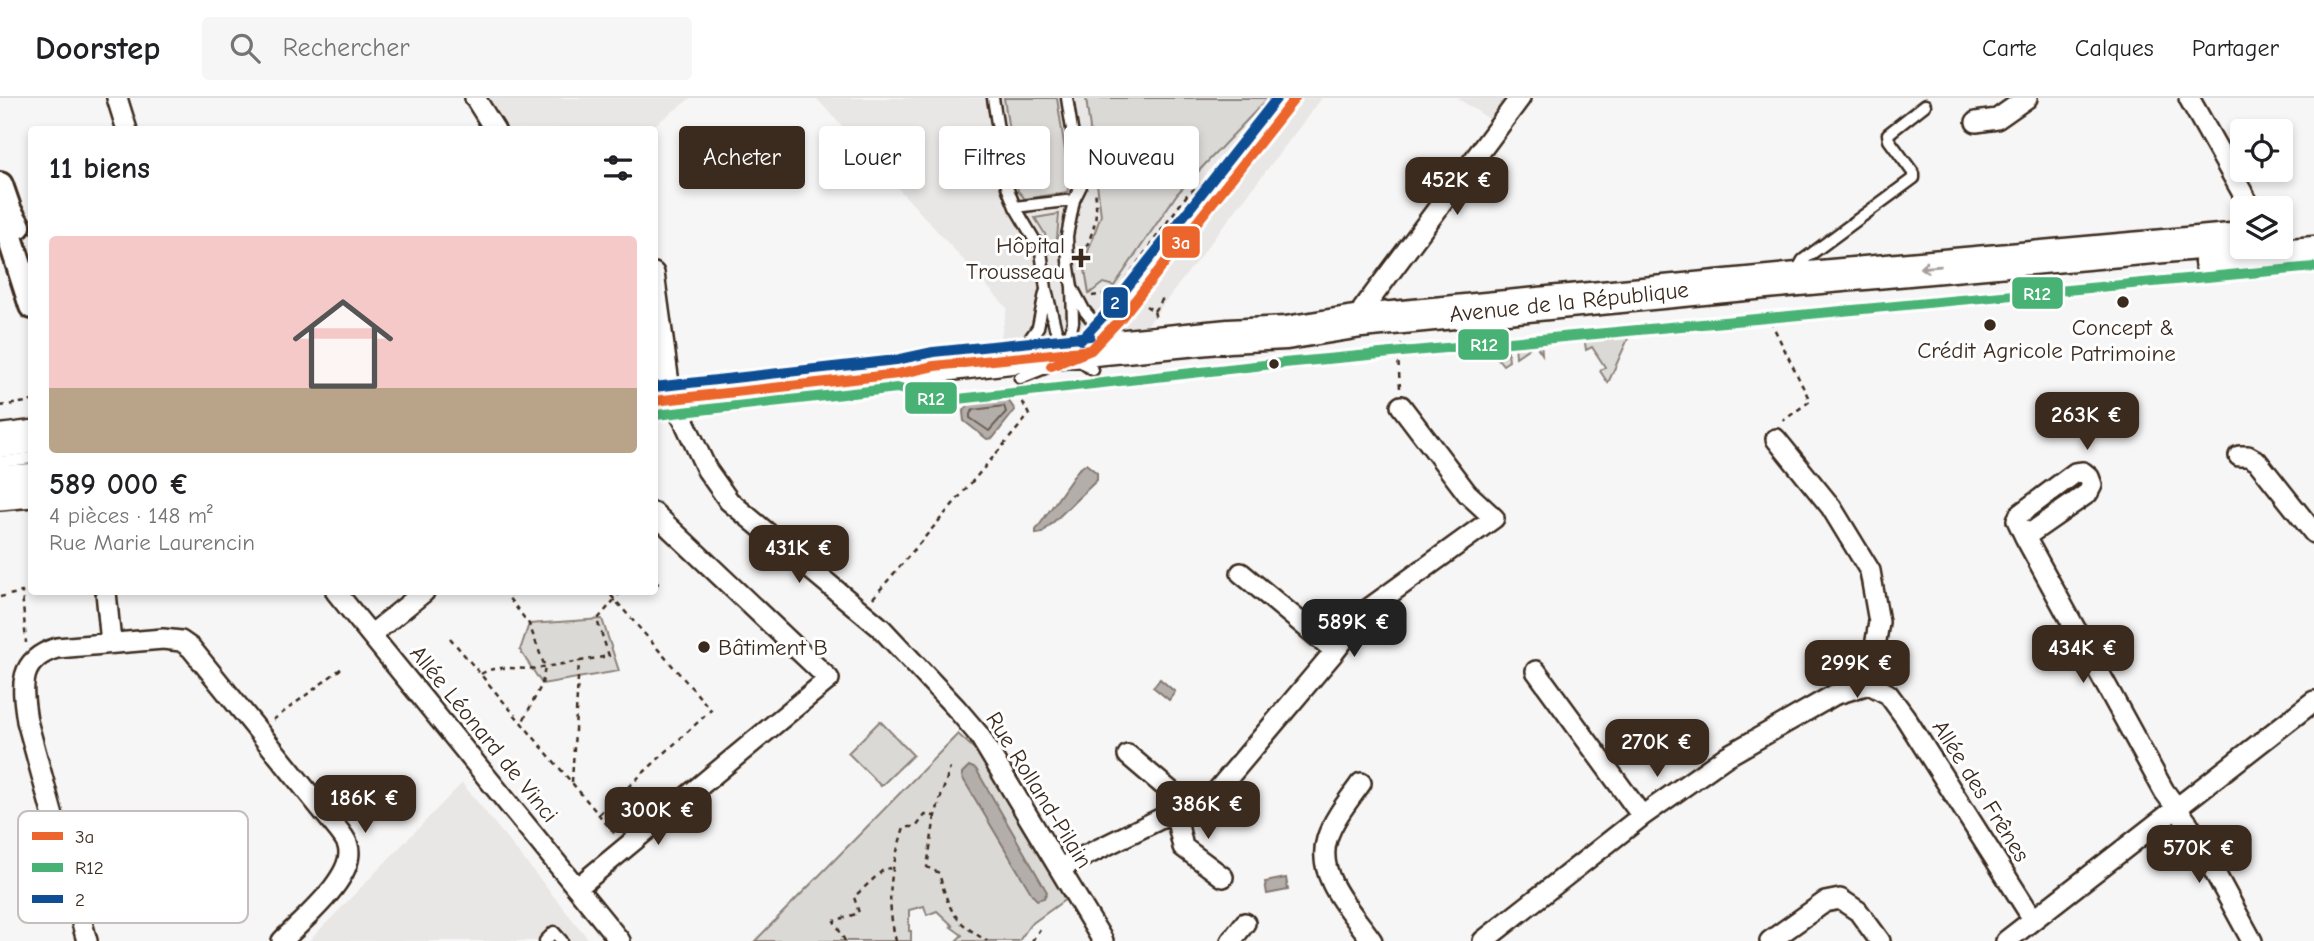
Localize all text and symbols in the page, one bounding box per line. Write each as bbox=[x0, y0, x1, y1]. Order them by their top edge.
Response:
search box bbox=[202, 17, 692, 80]
text: Doorstep bbox=[35, 29, 160, 67]
icon: search bbox=[226, 29, 264, 67]
text: Rechercher bbox=[282, 33, 410, 63]
text: Carte bbox=[1982, 34, 2037, 62]
text: Calques bbox=[2075, 34, 2154, 62]
text: Partager bbox=[2192, 34, 2279, 62]
map controls bbox=[2230, 119, 2293, 259]
button: locate bbox=[2230, 119, 2293, 182]
chip: Acheter bbox=[679, 126, 805, 189]
chip: Louer bbox=[819, 126, 925, 189]
chip: Filtres bbox=[939, 126, 1050, 189]
chip: Nouveau bbox=[1064, 126, 1199, 189]
icon: filters bbox=[599, 149, 637, 187]
text: 11 biens bbox=[49, 151, 150, 186]
pin: 452K € bbox=[1400, 158, 1514, 217]
text: 452K € bbox=[1421, 166, 1493, 193]
button: layers bbox=[2230, 196, 2293, 259]
line badge: 3a bbox=[1161, 225, 1201, 259]
place label: Hôpital Trousseau bbox=[966, 232, 1065, 285]
text: 3a bbox=[1171, 232, 1191, 254]
marker: Hôpital Trousseau bbox=[1071, 248, 1091, 268]
one-way arrow bbox=[1919, 261, 1942, 274]
street label: Avenue de la République bbox=[1448, 276, 1690, 328]
line badge: R12 bbox=[2011, 276, 2064, 310]
icon: home bbox=[280, 281, 406, 407]
text: R12 bbox=[2023, 283, 2051, 305]
line badge: 2 bbox=[1102, 286, 1129, 319]
text: 2 bbox=[1110, 292, 1120, 314]
marker: Concept & Patrimoine bbox=[2115, 294, 2131, 310]
place label: Concept & Patrimoine bbox=[2070, 314, 2176, 367]
marker: Crédit Agricole bbox=[1982, 317, 1998, 333]
line badge: R12 bbox=[1457, 328, 1510, 361]
text: R12 bbox=[1470, 334, 1498, 356]
place label: Crédit Agricole bbox=[1917, 337, 2063, 364]
unlabelled marker bbox=[1267, 357, 1281, 371]
line badge: R12 bbox=[904, 381, 958, 415]
text: R12 bbox=[917, 388, 945, 410]
pin: 263K € bbox=[2030, 392, 2144, 452]
text: 263K € bbox=[2051, 401, 2123, 428]
text: 589 000 € bbox=[49, 467, 190, 502]
text: 4 pièces · 148 m² bbox=[49, 502, 213, 529]
pin: 431K € bbox=[742, 526, 856, 585]
text: Rue Marie Laurencin bbox=[49, 529, 255, 556]
text: 431K € bbox=[765, 534, 833, 561]
pin: 589K € bbox=[1297, 600, 1411, 659]
text: 589K € bbox=[1317, 608, 1391, 635]
pin: 434K € bbox=[2026, 626, 2140, 685]
place label: Bâtiment B bbox=[718, 634, 828, 661]
text: 434K € bbox=[2048, 634, 2118, 661]
marker: Bâtiment B bbox=[696, 639, 712, 655]
street label: Allée Léonard de Vinci bbox=[404, 640, 564, 828]
pin: 299K € bbox=[1800, 640, 1914, 700]
text: 299K € bbox=[1821, 649, 1893, 676]
street label: Rue Rolland-Pilain bbox=[980, 707, 1098, 873]
street label: Allée des Frênes bbox=[1927, 715, 2035, 867]
pin: 270K € bbox=[1600, 720, 1714, 779]
text: 270K € bbox=[1621, 728, 1693, 755]
pin: 186K € bbox=[308, 776, 422, 835]
pin: 386K € bbox=[1151, 782, 1265, 841]
text: 186K € bbox=[330, 784, 400, 811]
pin: 300K € bbox=[601, 788, 715, 847]
text: 386K € bbox=[1172, 790, 1244, 817]
text: 300K € bbox=[621, 796, 695, 823]
legend bbox=[18, 811, 248, 923]
text: 3a bbox=[75, 826, 94, 848]
pin: 570K € bbox=[2142, 826, 2256, 885]
text: 570K € bbox=[2163, 834, 2235, 861]
text: R12 bbox=[75, 857, 104, 879]
text: 2 bbox=[75, 889, 85, 911]

